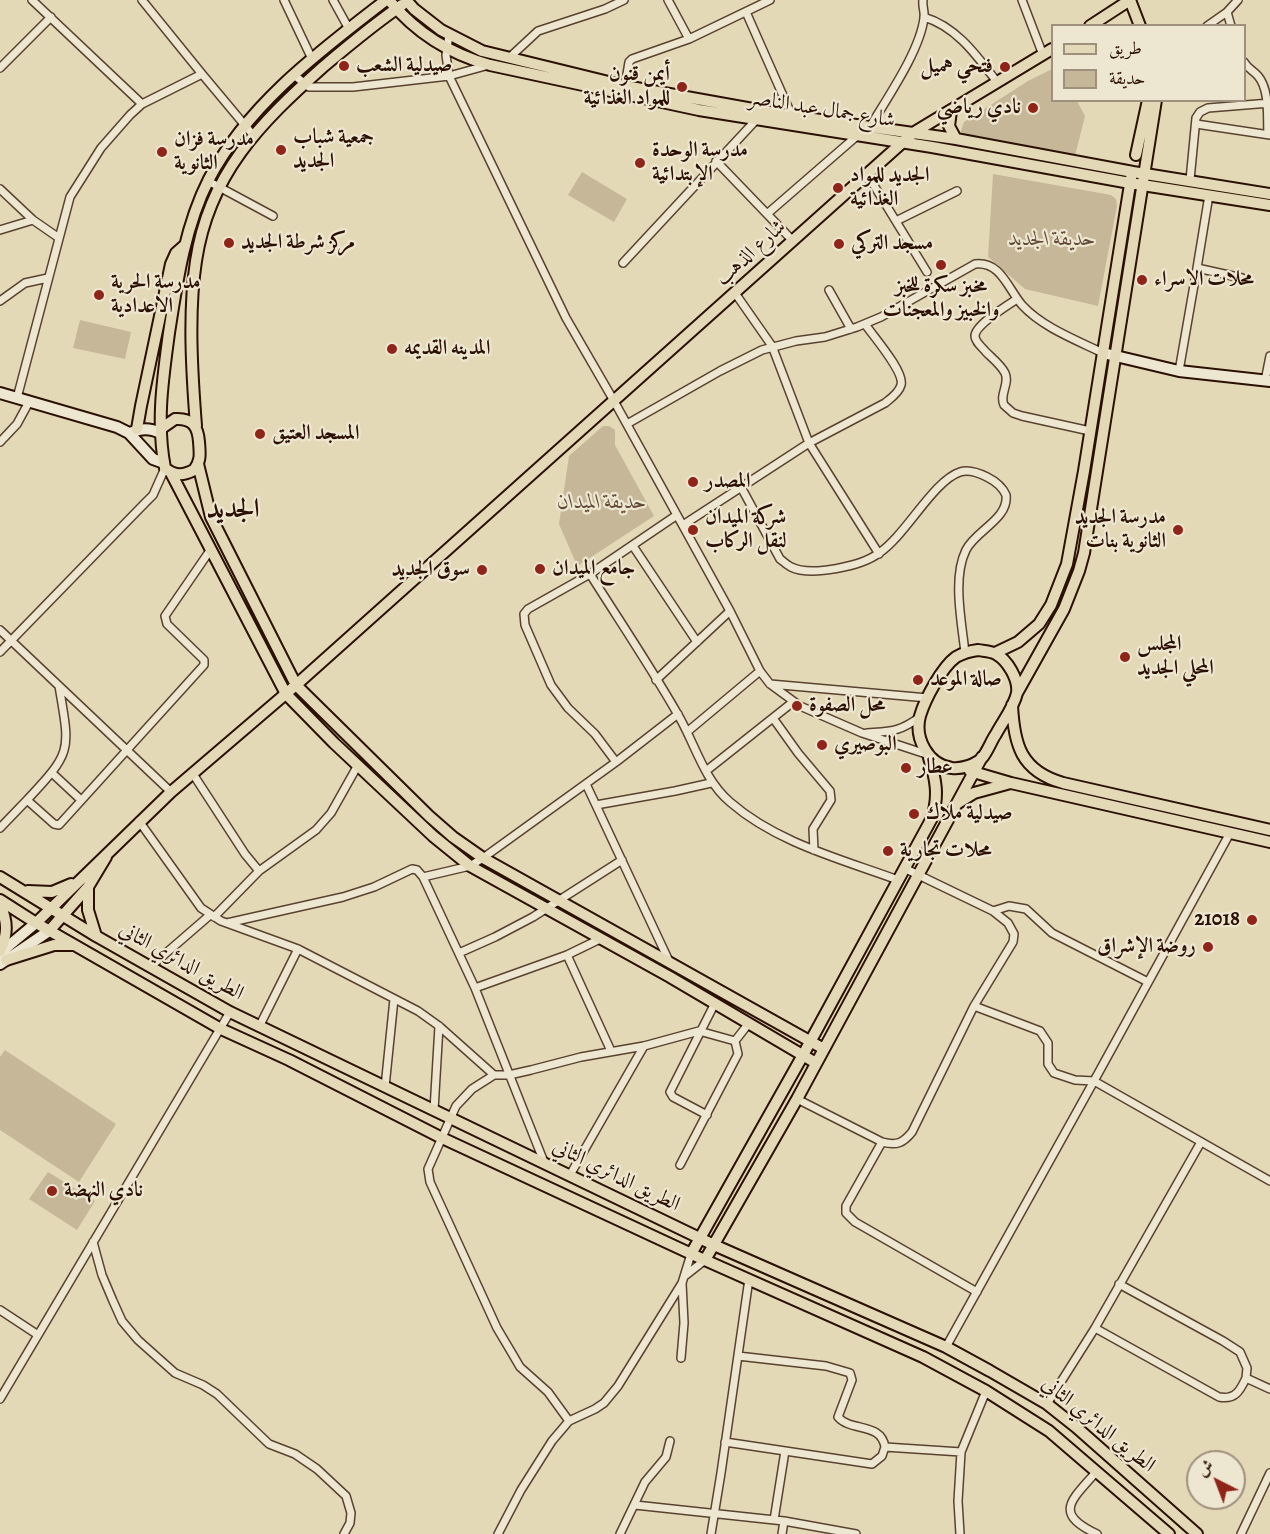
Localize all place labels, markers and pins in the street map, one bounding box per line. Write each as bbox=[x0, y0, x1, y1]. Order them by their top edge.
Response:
place label: صيدلية الشعب bbox=[356, 53, 452, 79]
place label: فتحي هميل bbox=[920, 54, 993, 80]
marker: صيدلية الشعب bbox=[337, 59, 351, 73]
marker: فتحي هميل bbox=[998, 60, 1012, 74]
place label: أيمن قنون للمواد الغذائية bbox=[584, 62, 670, 112]
marker: أيمن قنون للمواد الغذائية bbox=[675, 80, 689, 94]
place label: نادي رياضي bbox=[937, 95, 1021, 121]
marker: نادي رياضي bbox=[1026, 101, 1040, 115]
place label: جمعية شباب الجديد bbox=[293, 125, 374, 175]
place label: مدرسة فزان الثانوية bbox=[174, 127, 254, 177]
place label: مدرسة الوحدة الإبتدائية bbox=[652, 138, 748, 188]
marker: جمعية شباب الجديد bbox=[274, 143, 288, 157]
marker: مدرسة فزان الثانوية bbox=[155, 145, 169, 159]
marker: مدرسة الوحدة الإبتدائية bbox=[633, 156, 647, 170]
place label: الجديد للمواد الغذائية bbox=[850, 163, 930, 213]
marker: الجديد للمواد الغذائية bbox=[831, 181, 845, 195]
place label: مركز شرطة الجديد bbox=[241, 230, 355, 256]
place label: مسجد التركي bbox=[851, 231, 933, 257]
marker: مركز شرطة الجديد bbox=[222, 236, 236, 250]
marker: مسجد التركي bbox=[832, 237, 846, 251]
marker: مخبز سكرة للخبز والخبيز والمعجنات bbox=[934, 258, 948, 272]
place label: محلات الاسراء bbox=[1154, 267, 1254, 293]
place label: مدرسة الحرية الاعدادية bbox=[111, 270, 201, 320]
marker: محلات الاسراء bbox=[1135, 273, 1149, 287]
place label: مخبز سكرة للخبز والخبيز والمعجنات bbox=[883, 274, 999, 324]
marker: مدرسة الحرية الاعدادية bbox=[92, 288, 106, 302]
place label: المدينه القديمه bbox=[404, 336, 490, 362]
marker: المدينه القديمه bbox=[385, 342, 399, 356]
place label: المسجد العتيق bbox=[272, 421, 360, 447]
marker: المسجد العتيق bbox=[253, 427, 267, 441]
place label: المصدر bbox=[705, 469, 750, 495]
marker: المصدر bbox=[686, 475, 700, 489]
place label: شركة الميدان لنقل الركاب bbox=[705, 505, 787, 555]
place label: مدرسة الجديد الثانوية بنات bbox=[1075, 505, 1166, 555]
marker: شركة الميدان لنقل الركاب bbox=[686, 523, 700, 537]
marker: مدرسة الجديد الثانوية بنات bbox=[1171, 523, 1185, 537]
place label: جامع الميدان bbox=[552, 556, 635, 582]
place label: سوق الجديد bbox=[391, 557, 470, 583]
marker: جامع الميدان bbox=[533, 562, 547, 576]
marker: سوق الجديد bbox=[475, 563, 489, 577]
place label: المجلس المحلي الجديد bbox=[1137, 632, 1214, 682]
marker: المجلس المحلي الجديد bbox=[1118, 650, 1132, 664]
place label: صالة الموعد bbox=[930, 667, 1002, 693]
marker: صالة الموعد bbox=[911, 673, 925, 687]
place label: محل الصفوة bbox=[809, 693, 885, 719]
marker: محل الصفوة bbox=[790, 699, 804, 713]
place label: البوصيري bbox=[834, 732, 897, 758]
marker: البوصيري bbox=[815, 738, 829, 752]
place label: عطار bbox=[918, 755, 953, 781]
marker: عطار bbox=[899, 761, 913, 775]
place label: صيدلية ملاك bbox=[926, 801, 1013, 827]
marker: صيدلية ملاك bbox=[907, 807, 921, 821]
place label: محلات تجارية bbox=[900, 838, 991, 864]
marker: محلات تجارية bbox=[881, 844, 895, 858]
place label: 21018 bbox=[1194, 907, 1240, 933]
marker: 21018 bbox=[1245, 913, 1259, 927]
place label: روضة الإشراق bbox=[1097, 934, 1196, 960]
marker: روضة الإشراق bbox=[1201, 940, 1215, 954]
place label: نادي النهضة bbox=[64, 1178, 143, 1204]
marker: نادي النهضة bbox=[45, 1184, 59, 1198]

